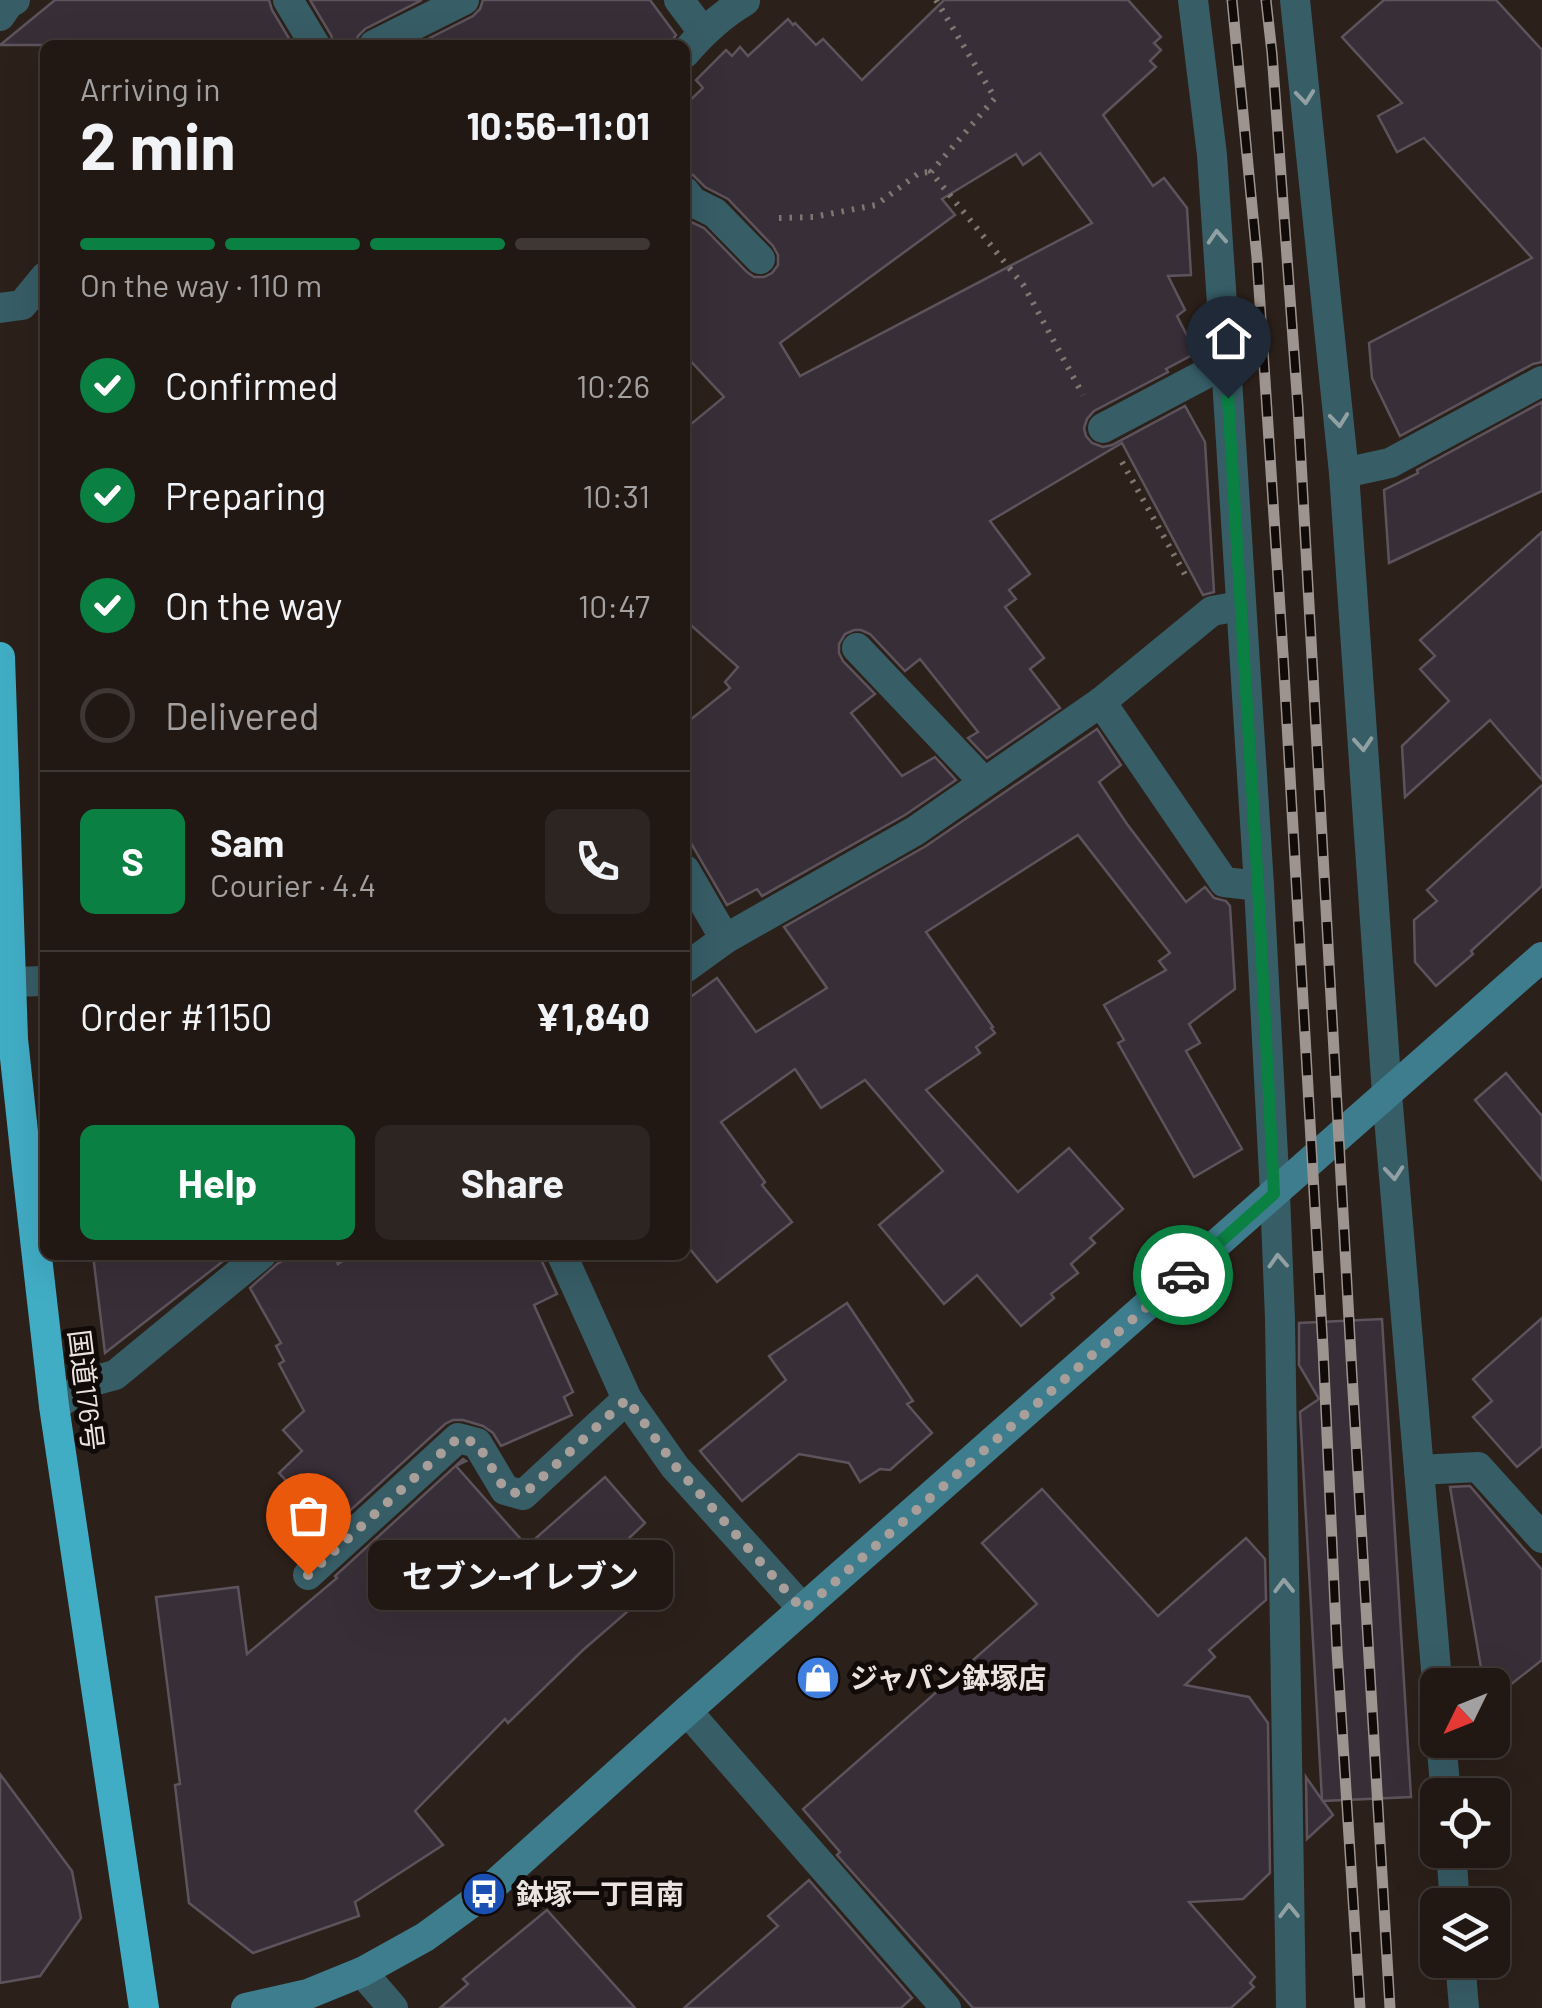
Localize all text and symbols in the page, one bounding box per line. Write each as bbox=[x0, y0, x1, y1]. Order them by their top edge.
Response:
text: Arriving in bbox=[80, 69, 220, 107]
one-way arrow bbox=[1294, 89, 1315, 105]
text: 10:56–11:01 bbox=[466, 102, 650, 148]
text: 2 min bbox=[80, 105, 236, 183]
one-way arrow bbox=[1207, 229, 1228, 245]
text: On the way · 110 m bbox=[80, 265, 322, 303]
pin bbox=[1186, 296, 1271, 399]
icon: home bbox=[1201, 311, 1256, 366]
icon: check bbox=[80, 358, 135, 413]
text: Confirmed bbox=[165, 362, 338, 408]
text: 10:26 bbox=[576, 366, 650, 404]
one-way arrow bbox=[1327, 413, 1349, 429]
icon: check bbox=[80, 468, 135, 523]
text: Preparing bbox=[165, 472, 326, 518]
text: 10:31 bbox=[582, 476, 650, 514]
icon: check bbox=[80, 578, 135, 633]
text: On the way bbox=[165, 582, 342, 628]
text: 10:47 bbox=[578, 586, 650, 624]
text: Delivered bbox=[165, 692, 319, 738]
one-way arrow bbox=[1352, 737, 1373, 753]
button: phone bbox=[545, 809, 650, 914]
text: Sam bbox=[210, 819, 284, 865]
text: S bbox=[121, 838, 144, 884]
text: Courier · 4.4 bbox=[210, 865, 376, 903]
text: Order #1150 bbox=[80, 993, 272, 1039]
text: ¥1,840 bbox=[535, 993, 650, 1039]
button: Help bbox=[80, 1125, 355, 1240]
button: Share bbox=[375, 1125, 650, 1240]
one-way arrow bbox=[1382, 1166, 1404, 1182]
courier bbox=[1133, 1225, 1233, 1325]
icon: car bbox=[1156, 1248, 1211, 1303]
one-way arrow bbox=[1267, 1252, 1288, 1268]
street label: 国道176号 bbox=[63, 1328, 111, 1452]
pin bbox=[266, 1473, 351, 1576]
icon: bag bbox=[281, 1488, 336, 1543]
callout: セブン-イレブン bbox=[368, 1540, 673, 1610]
text: セブン-イレブン bbox=[402, 1556, 639, 1594]
one-way arrow bbox=[1274, 1577, 1295, 1593]
shop icon: ジャパン鉢塚店 bbox=[795, 1655, 841, 1701]
place label: ジャパン鉢塚店 bbox=[850, 1660, 1046, 1694]
north arrow bbox=[1420, 1668, 1510, 1758]
map controls bbox=[1420, 1668, 1510, 1978]
button: locate bbox=[1420, 1778, 1510, 1868]
bus stop icon: 鉢塚一丁目南 bbox=[461, 1871, 507, 1917]
place label: 鉢塚一丁目南 bbox=[516, 1876, 684, 1910]
button: layers bbox=[1420, 1888, 1510, 1978]
one-way arrow bbox=[1279, 1902, 1300, 1918]

